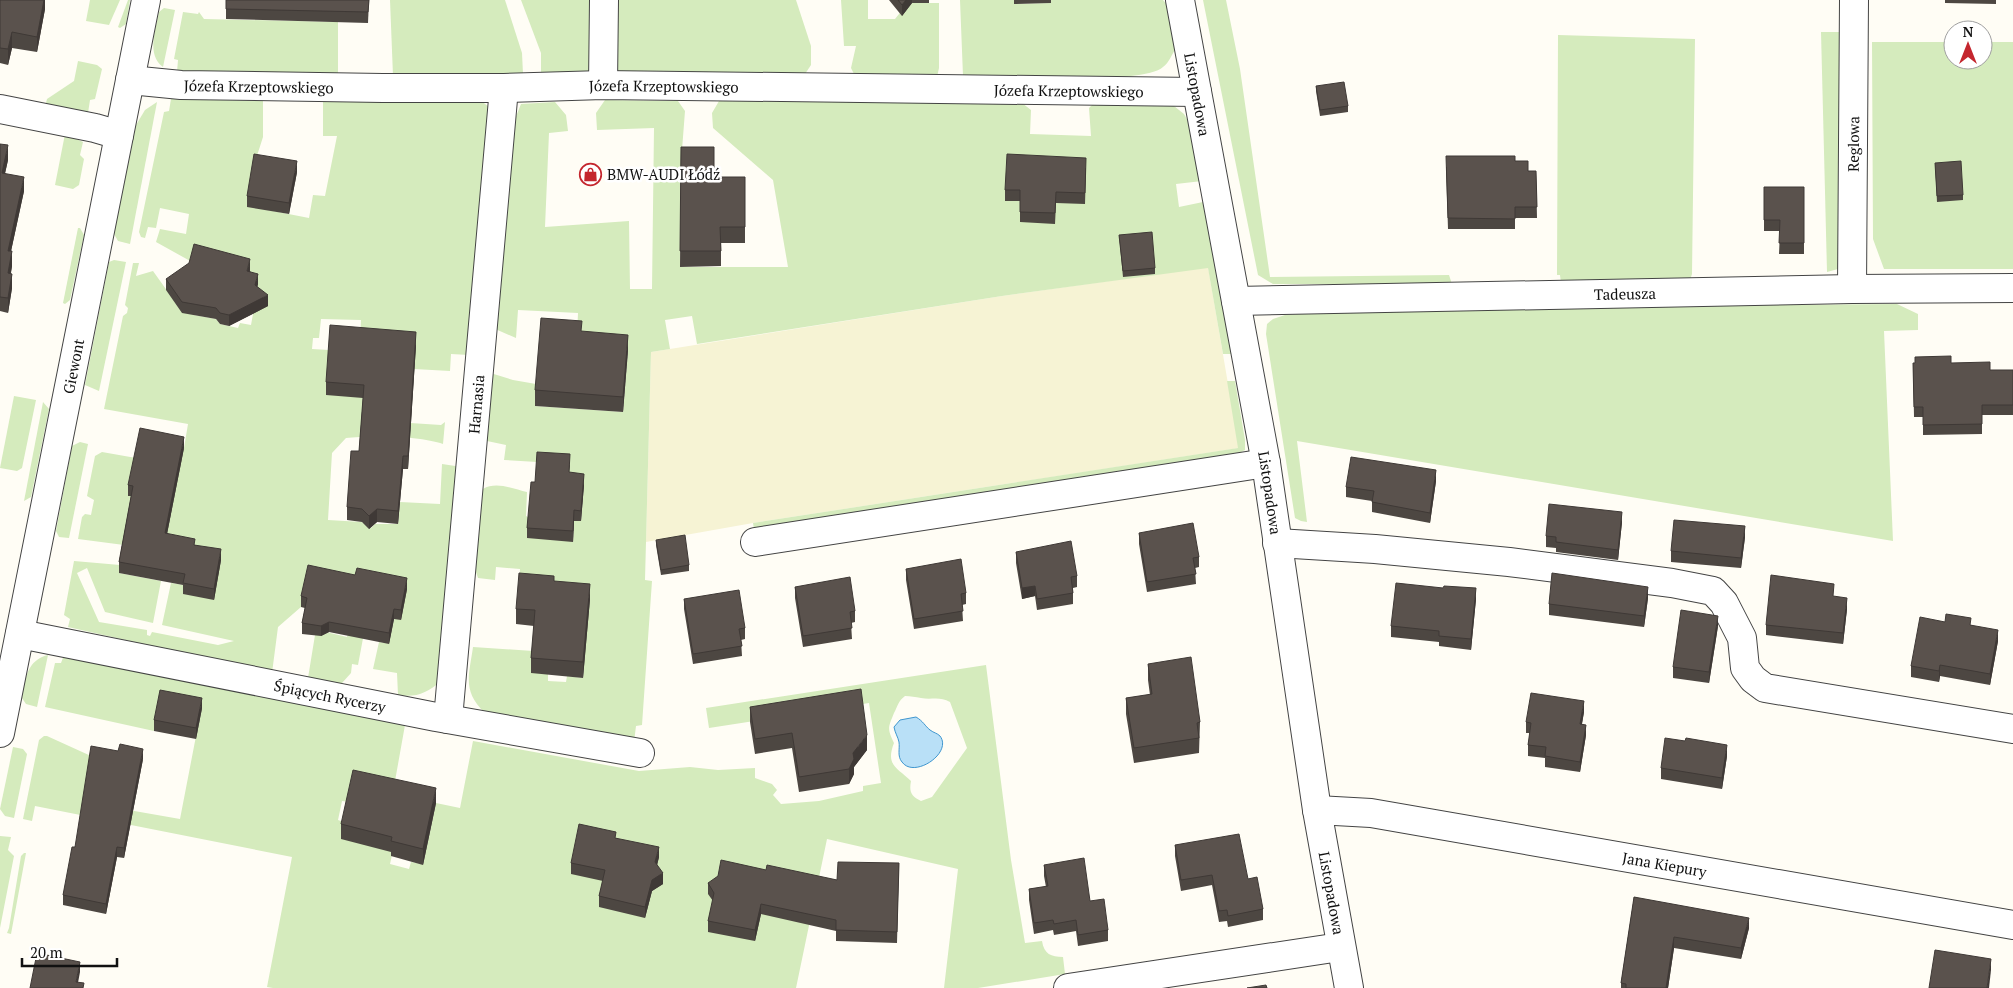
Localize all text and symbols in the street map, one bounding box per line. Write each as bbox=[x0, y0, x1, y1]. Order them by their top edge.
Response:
north arrow bbox=[1943, 20, 1993, 70]
text: N bbox=[1963, 22, 1974, 41]
street label: Listopadowa bbox=[1180, 51, 1215, 138]
street label: Józefa Krzeptowskiego bbox=[184, 75, 334, 97]
street label: Józefa Krzeptowskiego bbox=[588, 75, 739, 97]
street label: Józefa Krzeptowskiego bbox=[994, 80, 1144, 101]
street label: Reglowa bbox=[1843, 116, 1863, 172]
shop icon: BMW-AUDI Łódź bbox=[579, 162, 603, 186]
place label: BMW-AUDI Łódź bbox=[607, 164, 720, 184]
street label: Tadeusza bbox=[1594, 283, 1657, 304]
street label: Giewont bbox=[58, 336, 88, 396]
street label: Harnasia bbox=[463, 373, 489, 435]
street label: Listopadowa bbox=[1254, 449, 1286, 536]
street label: Śpiących Rycerzy bbox=[272, 675, 388, 717]
street label: Jana Kiepury bbox=[1621, 847, 1709, 881]
street label: Listopadowa bbox=[1315, 850, 1349, 937]
scale bar bbox=[22, 936, 118, 968]
text: 20 m bbox=[30, 942, 63, 962]

